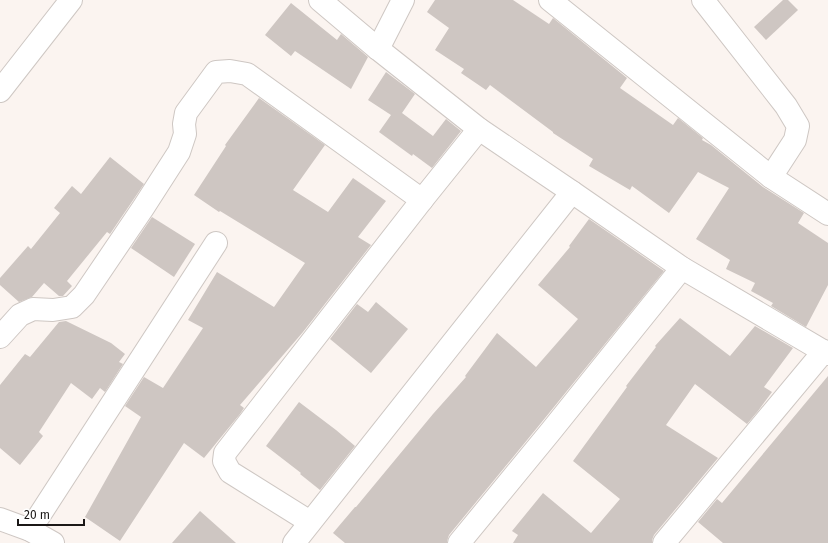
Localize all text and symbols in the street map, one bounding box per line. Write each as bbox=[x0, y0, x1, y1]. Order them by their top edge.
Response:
scale bar bbox=[18, 501, 84, 527]
text: 20 m bbox=[24, 508, 50, 522]

